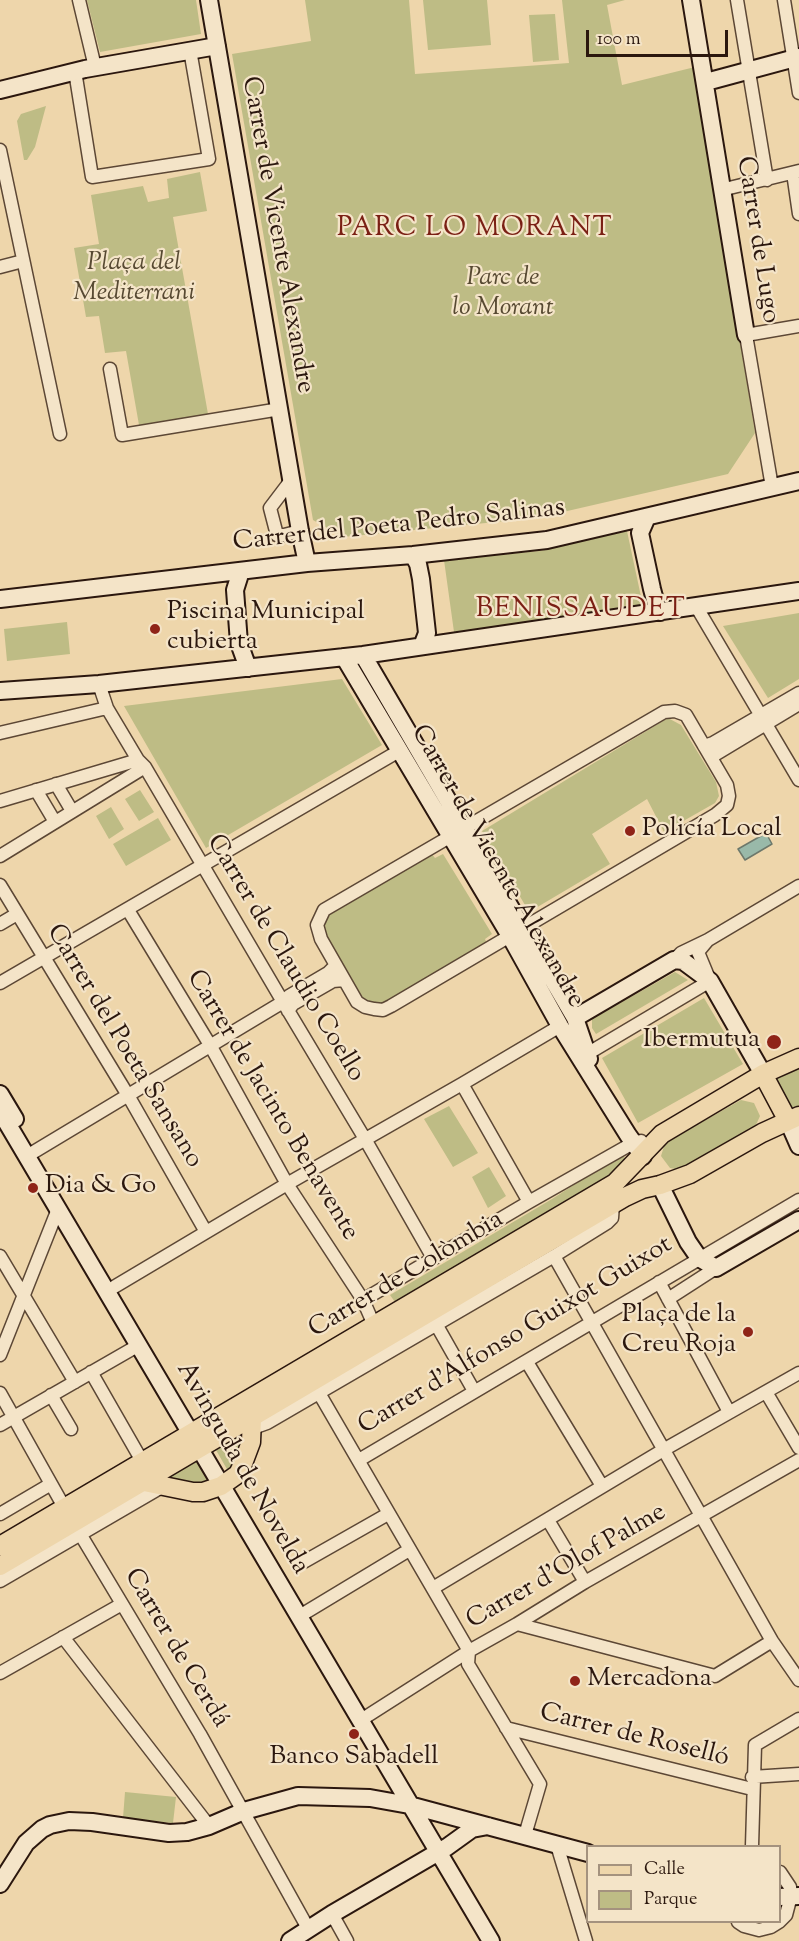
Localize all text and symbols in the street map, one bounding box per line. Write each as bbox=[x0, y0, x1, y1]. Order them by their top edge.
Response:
scale bar bbox=[589, 18, 732, 56]
text: 100 m bbox=[597, 27, 641, 53]
street label: Carrer de Vicente Alexandre bbox=[233, 74, 319, 396]
street label: Carrer de Lugo bbox=[727, 154, 785, 326]
district label: PARC LO MORANT bbox=[337, 214, 613, 246]
park label: Plaça del Mediterrani bbox=[73, 249, 195, 310]
park label: Parc de lo Morant bbox=[452, 264, 554, 326]
street label: Carrer del Poeta Pedro Salinas bbox=[231, 494, 567, 560]
district label: BENISSAUDET bbox=[476, 595, 686, 627]
place label: Piscina Municipal cubierta bbox=[167, 598, 365, 660]
marker: Piscina Municipal cubierta bbox=[148, 622, 162, 636]
street label: Carrer de Vicente Alexandre bbox=[402, 720, 590, 1014]
place label: Policía Local bbox=[642, 815, 782, 847]
marker: Policía Local bbox=[623, 824, 637, 838]
street label: Carrer de Claudio Coello bbox=[198, 830, 370, 1088]
street label: Carrer del Poeta Sansano bbox=[38, 919, 208, 1175]
street label: Carrer de Jacinto Benavente bbox=[178, 965, 364, 1247]
place label: Ibermutua bbox=[643, 1026, 760, 1058]
marker: Ibermutua bbox=[765, 1033, 783, 1051]
place label: Dia & Go bbox=[45, 1172, 156, 1204]
marker: Dia & Go bbox=[26, 1181, 40, 1195]
street label: Carrer de Colòmbia bbox=[304, 1206, 510, 1346]
street label: Carrer d'Alfonso Guixot Guixot bbox=[353, 1231, 679, 1443]
place label: Plaça de la Creu Roja bbox=[622, 1301, 736, 1362]
marker: Plaça de la Creu Roja bbox=[741, 1325, 755, 1339]
street label: Avinguda de Novelda bbox=[167, 1357, 315, 1581]
street label: Carrer d'Olof Palme bbox=[462, 1498, 672, 1638]
street label: Carrer de Cerdá bbox=[115, 1564, 235, 1734]
place label: Mercadona bbox=[587, 1665, 712, 1697]
marker: Mercadona bbox=[568, 1674, 582, 1688]
street label: Carrer de Roselló bbox=[536, 1698, 732, 1776]
marker: Banco Sabadell bbox=[347, 1727, 361, 1741]
place label: Banco Sabadell bbox=[270, 1743, 438, 1775]
legend bbox=[586, 1845, 781, 1923]
text: Calle bbox=[644, 1857, 685, 1883]
text: Parque bbox=[644, 1887, 697, 1913]

